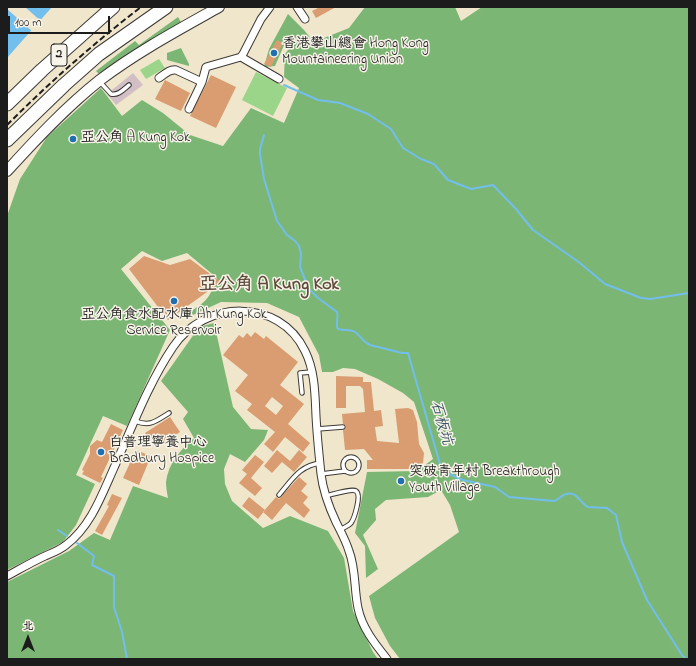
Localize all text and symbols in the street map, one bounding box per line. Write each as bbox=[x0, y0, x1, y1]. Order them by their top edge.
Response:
scale bar bbox=[10, 8, 112, 34]
text: 100 m bbox=[15, 14, 42, 32]
place label: 香港攀山總會 Hong Kong Mountaineering Union bbox=[282, 37, 429, 70]
road number: 2 bbox=[51, 44, 67, 66]
marker: 香港攀山總會 Hong Kong Mountaineering Union bbox=[269, 48, 279, 58]
place label: 亞公角 A Kung Kok bbox=[81, 131, 190, 147]
marker: 亞公角 A Kung Kok bbox=[68, 134, 78, 144]
district label: 亞公角 A Kung Kok bbox=[199, 275, 339, 297]
marker: 亞公角食水配水庫 Ah Kung Kok Service Reservoir bbox=[169, 296, 179, 306]
place label: 亞公角食水配水庫 Ah Kung Kok Service Reservoir bbox=[81, 308, 267, 340]
water label: 石板坑 bbox=[425, 399, 455, 447]
place label: 白普理寧養中心 Bradbury Hospice bbox=[109, 436, 214, 468]
marker: 白普理寧養中心 Bradbury Hospice bbox=[96, 447, 106, 457]
place label: 突破青年村 Breakthrough Youth Village bbox=[409, 465, 560, 498]
marker: 突破青年村 Breakthrough Youth Village bbox=[396, 476, 406, 486]
north arrow bbox=[8, 618, 48, 658]
text: 北 bbox=[23, 618, 34, 634]

